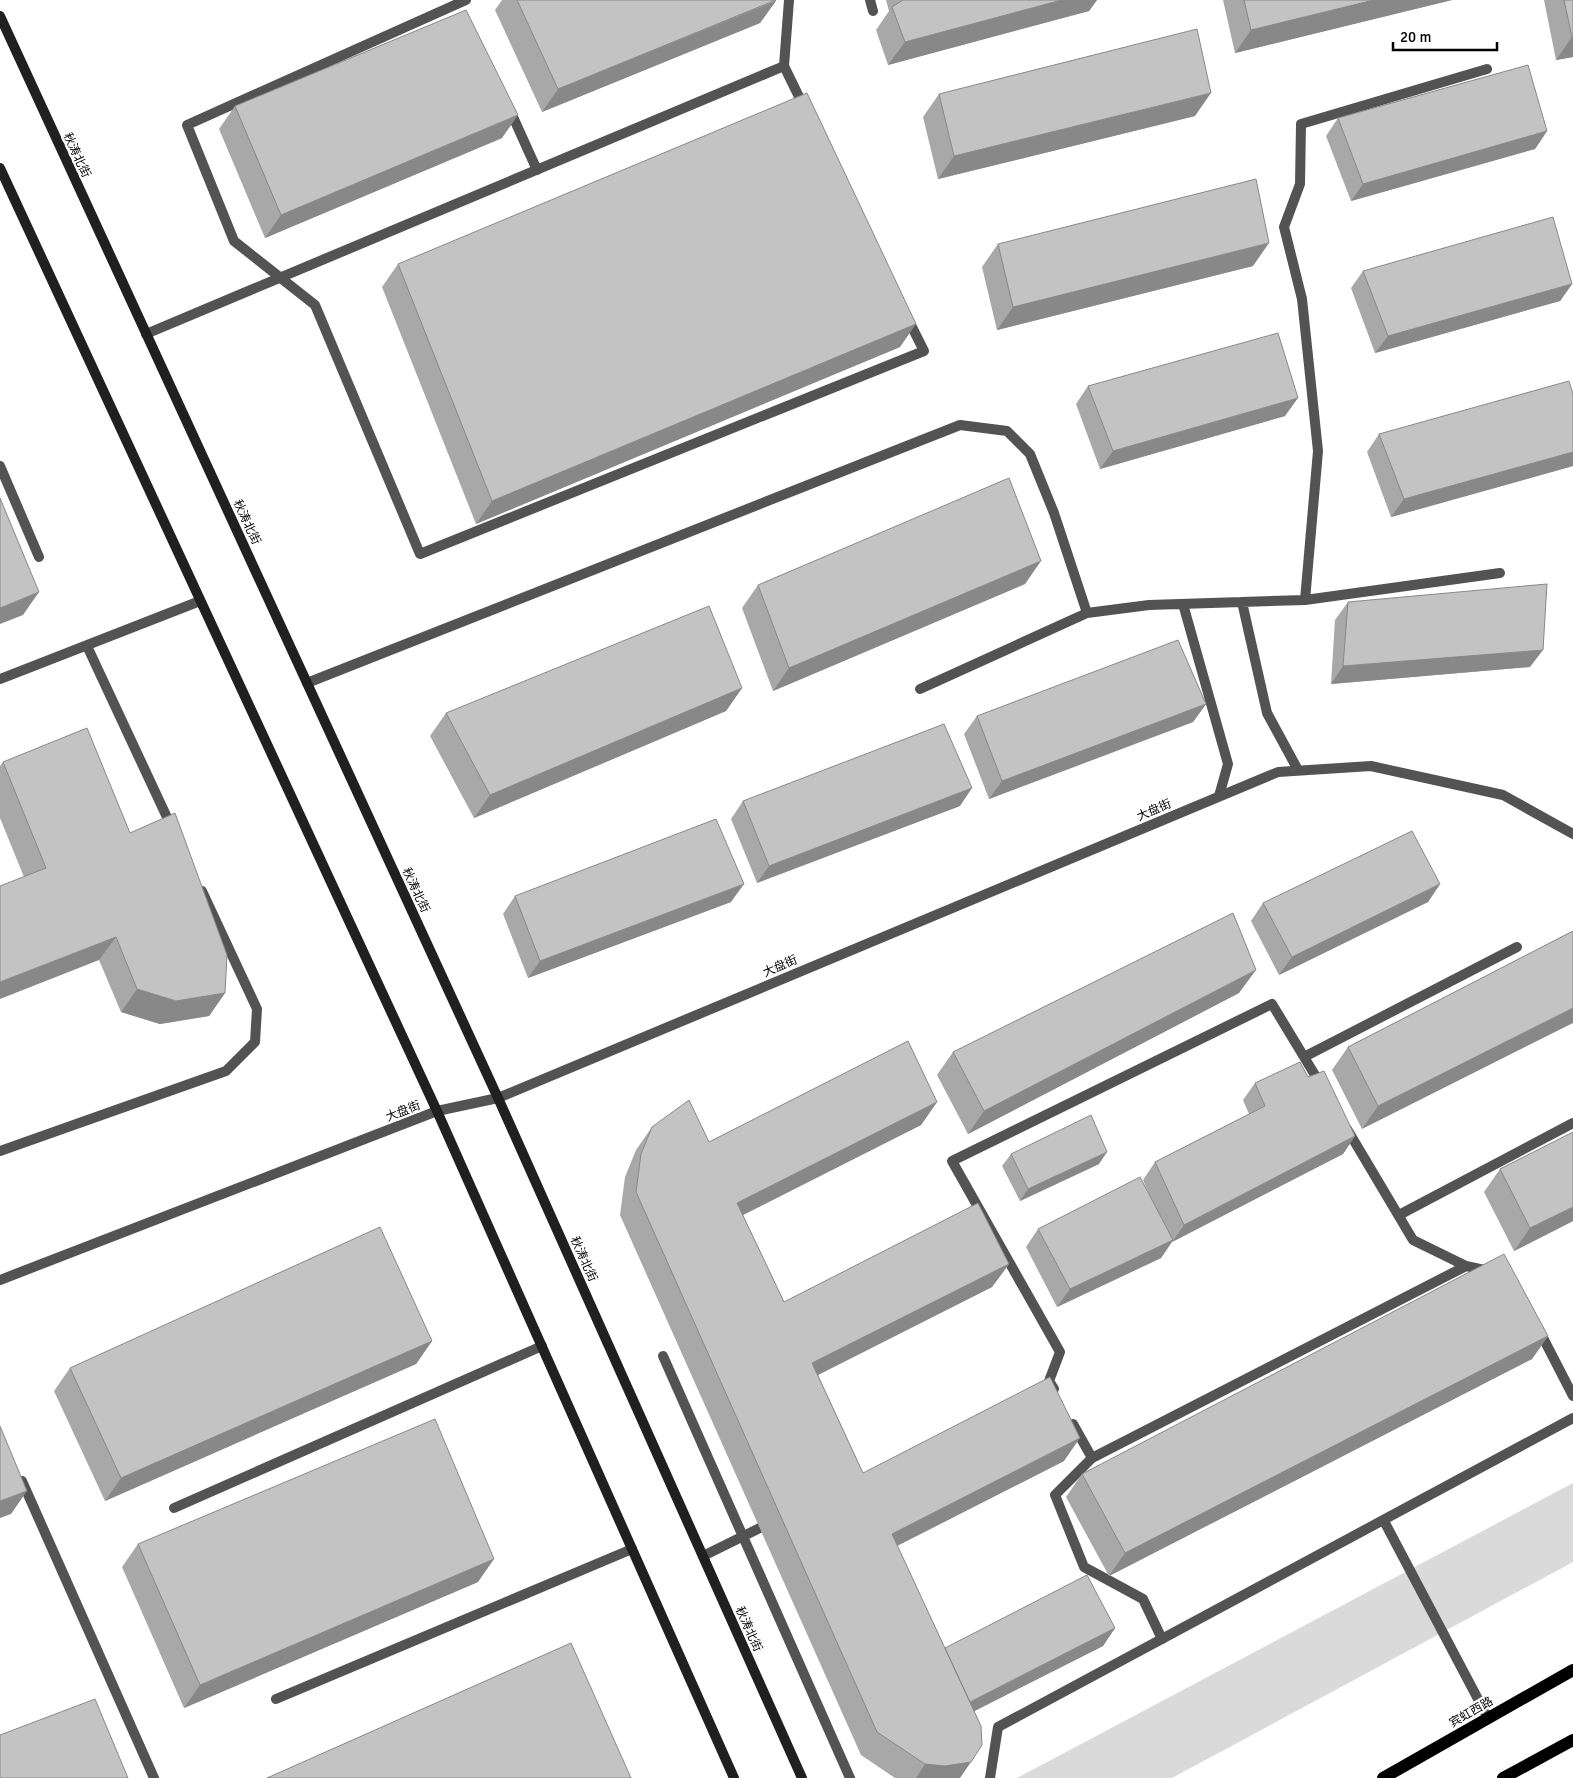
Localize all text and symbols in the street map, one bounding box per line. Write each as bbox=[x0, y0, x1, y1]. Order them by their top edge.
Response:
scale bar bbox=[1393, 20, 1497, 52]
text: 20 m bbox=[1400, 28, 1431, 46]
street label: 秋涛北街 bbox=[60, 130, 93, 180]
street label: 秋涛北街 bbox=[230, 497, 263, 547]
street label: 大盘街 bbox=[1135, 797, 1174, 824]
street label: 秋涛北街 bbox=[399, 865, 432, 915]
street label: 大盘街 bbox=[761, 953, 800, 980]
street label: 大盘街 bbox=[384, 1098, 423, 1125]
street label: 秋涛北街 bbox=[567, 1234, 600, 1284]
street label: 秋涛北街 bbox=[732, 1604, 765, 1654]
street label: 宾虹西路 bbox=[1447, 1694, 1496, 1731]

